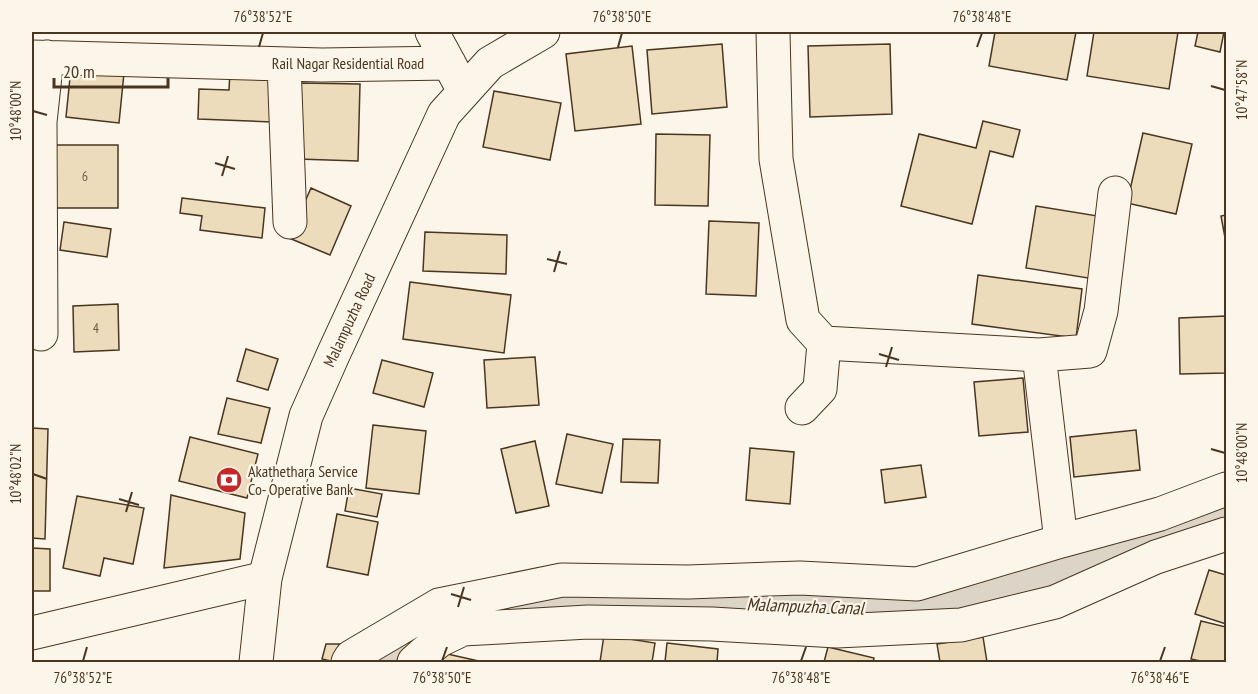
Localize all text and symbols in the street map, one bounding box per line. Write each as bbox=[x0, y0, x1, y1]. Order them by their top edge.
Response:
text: 76°38'52"E bbox=[233, 7, 293, 26]
text: 76°38'50"E bbox=[592, 7, 652, 26]
text: 76°38'48"E bbox=[952, 7, 1012, 26]
scale bar bbox=[54, 51, 168, 89]
street label: Rail Nagar Residential Road bbox=[272, 53, 424, 73]
text: 20 m bbox=[63, 60, 95, 83]
text: 10°47'58"N bbox=[1232, 60, 1251, 120]
text: 10°48'00"N bbox=[6, 81, 25, 141]
house number: 6 bbox=[82, 167, 88, 185]
street label: Malampuzha Road bbox=[319, 270, 379, 370]
house number: 4 bbox=[93, 319, 100, 337]
text: 10°48'00"N bbox=[1232, 423, 1251, 483]
text: 10°48'02"N bbox=[6, 444, 25, 504]
place label: Akathethara Service Co- Operative Bank bbox=[248, 461, 358, 499]
bank icon: Akathethara Service Co- Operative Bank bbox=[214, 465, 244, 495]
water label: Malampuzha Canal bbox=[746, 592, 866, 620]
text: 76°38'52"E bbox=[53, 668, 113, 687]
text: 76°38'50"E bbox=[412, 668, 472, 687]
text: 76°38'48"E bbox=[771, 668, 831, 687]
text: 76°38'46"E bbox=[1130, 668, 1190, 687]

